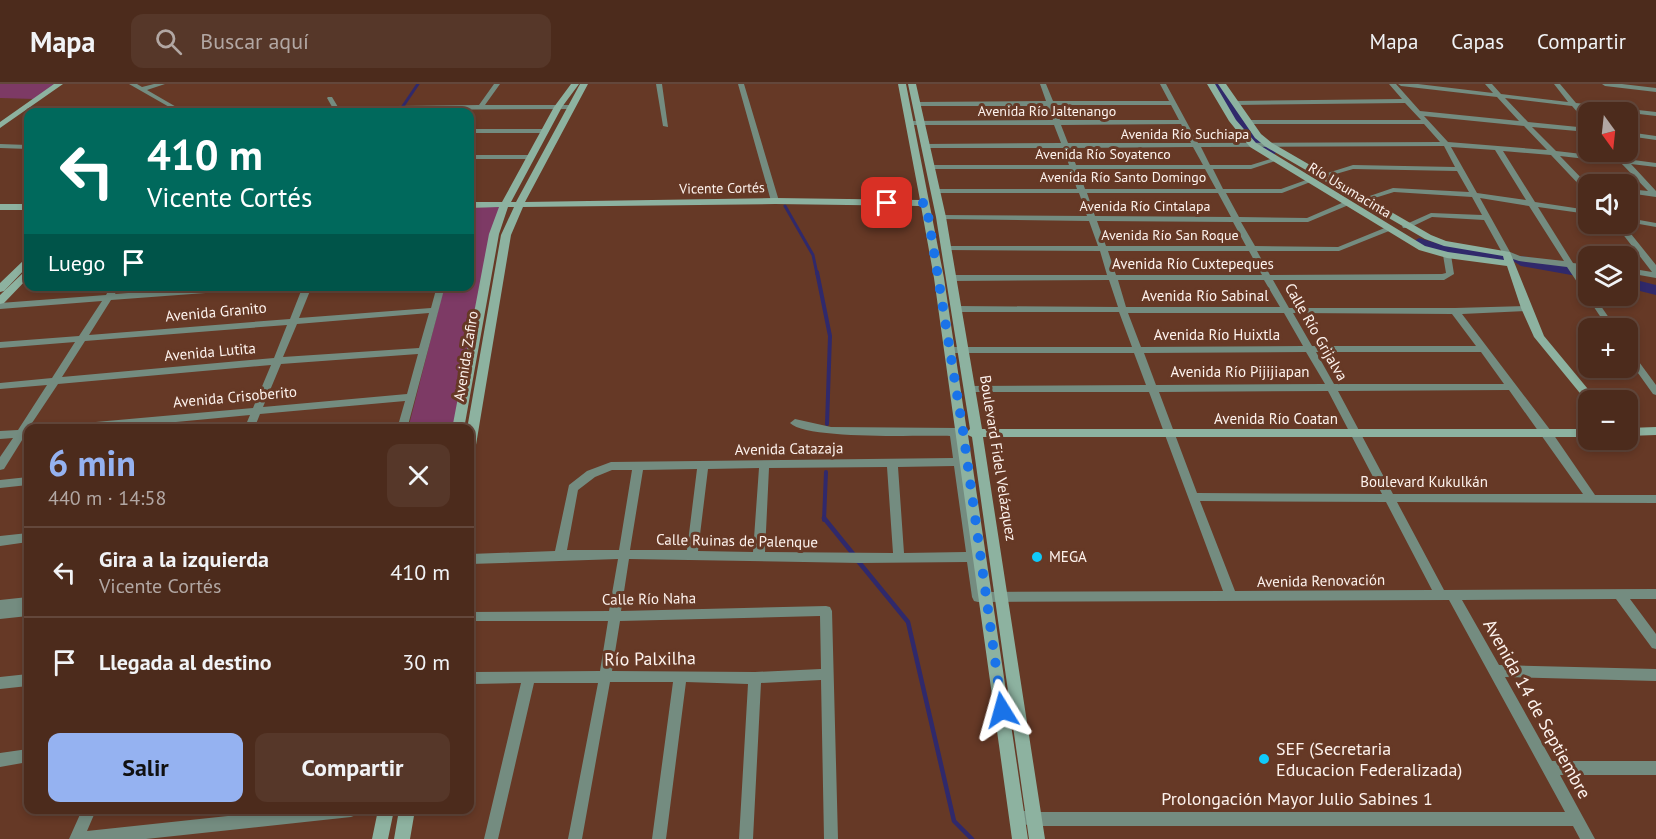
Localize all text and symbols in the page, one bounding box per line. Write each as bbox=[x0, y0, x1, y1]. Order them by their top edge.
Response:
search box bbox=[131, 14, 551, 68]
text: Mapa bbox=[30, 23, 95, 60]
icon: search bbox=[152, 25, 185, 58]
text: Buscar aquí bbox=[200, 27, 309, 55]
text: Mapa bbox=[1370, 28, 1418, 55]
text: Capas bbox=[1451, 28, 1504, 55]
text: Compartir bbox=[1537, 28, 1626, 55]
street label: Avenida Río Jaltenango bbox=[978, 102, 1116, 120]
north arrow bbox=[1578, 102, 1638, 162]
map controls bbox=[1578, 102, 1638, 450]
street label: Avenida Río Suchiapa bbox=[1121, 125, 1249, 143]
text: 410 m bbox=[147, 127, 263, 182]
icon: left bbox=[48, 132, 126, 210]
street label: Avenida Río Soyatenco bbox=[1035, 145, 1171, 163]
street label: Río Usumacinta bbox=[1305, 158, 1395, 222]
street label: Avenida Río Santo Domingo bbox=[1040, 168, 1206, 186]
button: sound bbox=[1578, 174, 1638, 234]
pin bbox=[861, 177, 912, 228]
street label: Vicente Cortés bbox=[678, 178, 765, 198]
text: Vicente Cortés bbox=[147, 180, 312, 214]
icon: arrive bbox=[870, 186, 903, 219]
street label: Avenida Río Cintalapa bbox=[1080, 197, 1210, 215]
street label: Avenida Río San Roque bbox=[1101, 226, 1239, 244]
icon: arrive bbox=[117, 246, 150, 279]
button: layers bbox=[1578, 246, 1638, 306]
text: Luego bbox=[48, 249, 105, 277]
street label: Avenida Río Cuxtepeques bbox=[1112, 254, 1274, 273]
street label: Calle Río Grijalva bbox=[1281, 279, 1352, 384]
street label: Avenida Río Sabinal bbox=[1141, 286, 1269, 305]
street label: Avenida Granito bbox=[165, 298, 267, 325]
street label: Avenida Zafiro bbox=[449, 310, 482, 402]
button: + bbox=[1578, 318, 1638, 378]
street label: Avenida Río Huixtla bbox=[1154, 325, 1280, 344]
street label: Avenida Lutita bbox=[163, 338, 257, 365]
street label: Avenida Río Pijijiapan bbox=[1170, 362, 1310, 381]
street label: Boulevard Fidel Velázquez bbox=[976, 374, 1021, 542]
street label: Avenida Crisoberito bbox=[172, 382, 298, 411]
button: − bbox=[1578, 390, 1638, 450]
street label: Avenida Río Coatan bbox=[1214, 409, 1338, 428]
street label: Avenida Catazaja bbox=[735, 438, 843, 459]
text: 6 min bbox=[48, 439, 136, 486]
button: close bbox=[387, 444, 450, 507]
street label: Boulevard Kukulkán bbox=[1360, 472, 1488, 491]
text: 440 m · 14:58 bbox=[48, 485, 166, 511]
street label: Calle Ruinas de Palenque bbox=[656, 530, 818, 551]
text: Gira a la izquierda bbox=[99, 545, 269, 573]
place label: MEGA bbox=[1049, 547, 1087, 566]
marker: MEGA bbox=[1030, 550, 1044, 564]
icon: left bbox=[48, 556, 81, 589]
text: 410 m bbox=[390, 558, 450, 586]
street label: Avenida Renovación bbox=[1257, 570, 1385, 591]
text: Vicente Cortés bbox=[99, 573, 221, 599]
street label: Calle Río Naha bbox=[602, 588, 696, 609]
street label: Avenida 14 de Septiembre bbox=[1478, 615, 1596, 803]
icon: arrive bbox=[48, 646, 81, 679]
street label: Río Palxilha bbox=[604, 646, 696, 671]
text: Llegada al destino bbox=[99, 648, 272, 676]
text: 30 m bbox=[402, 648, 450, 676]
position arrow bbox=[970, 678, 1034, 742]
button: Salir bbox=[48, 733, 243, 802]
button: Compartir bbox=[255, 733, 450, 802]
place label: SEF (Secretaria Educacion Federalizada) bbox=[1276, 737, 1462, 781]
marker: SEF (Secretaria Educacion Federalizada) bbox=[1257, 752, 1271, 766]
street label: Prolongación Mayor Julio Sabines 1 bbox=[1161, 787, 1433, 810]

